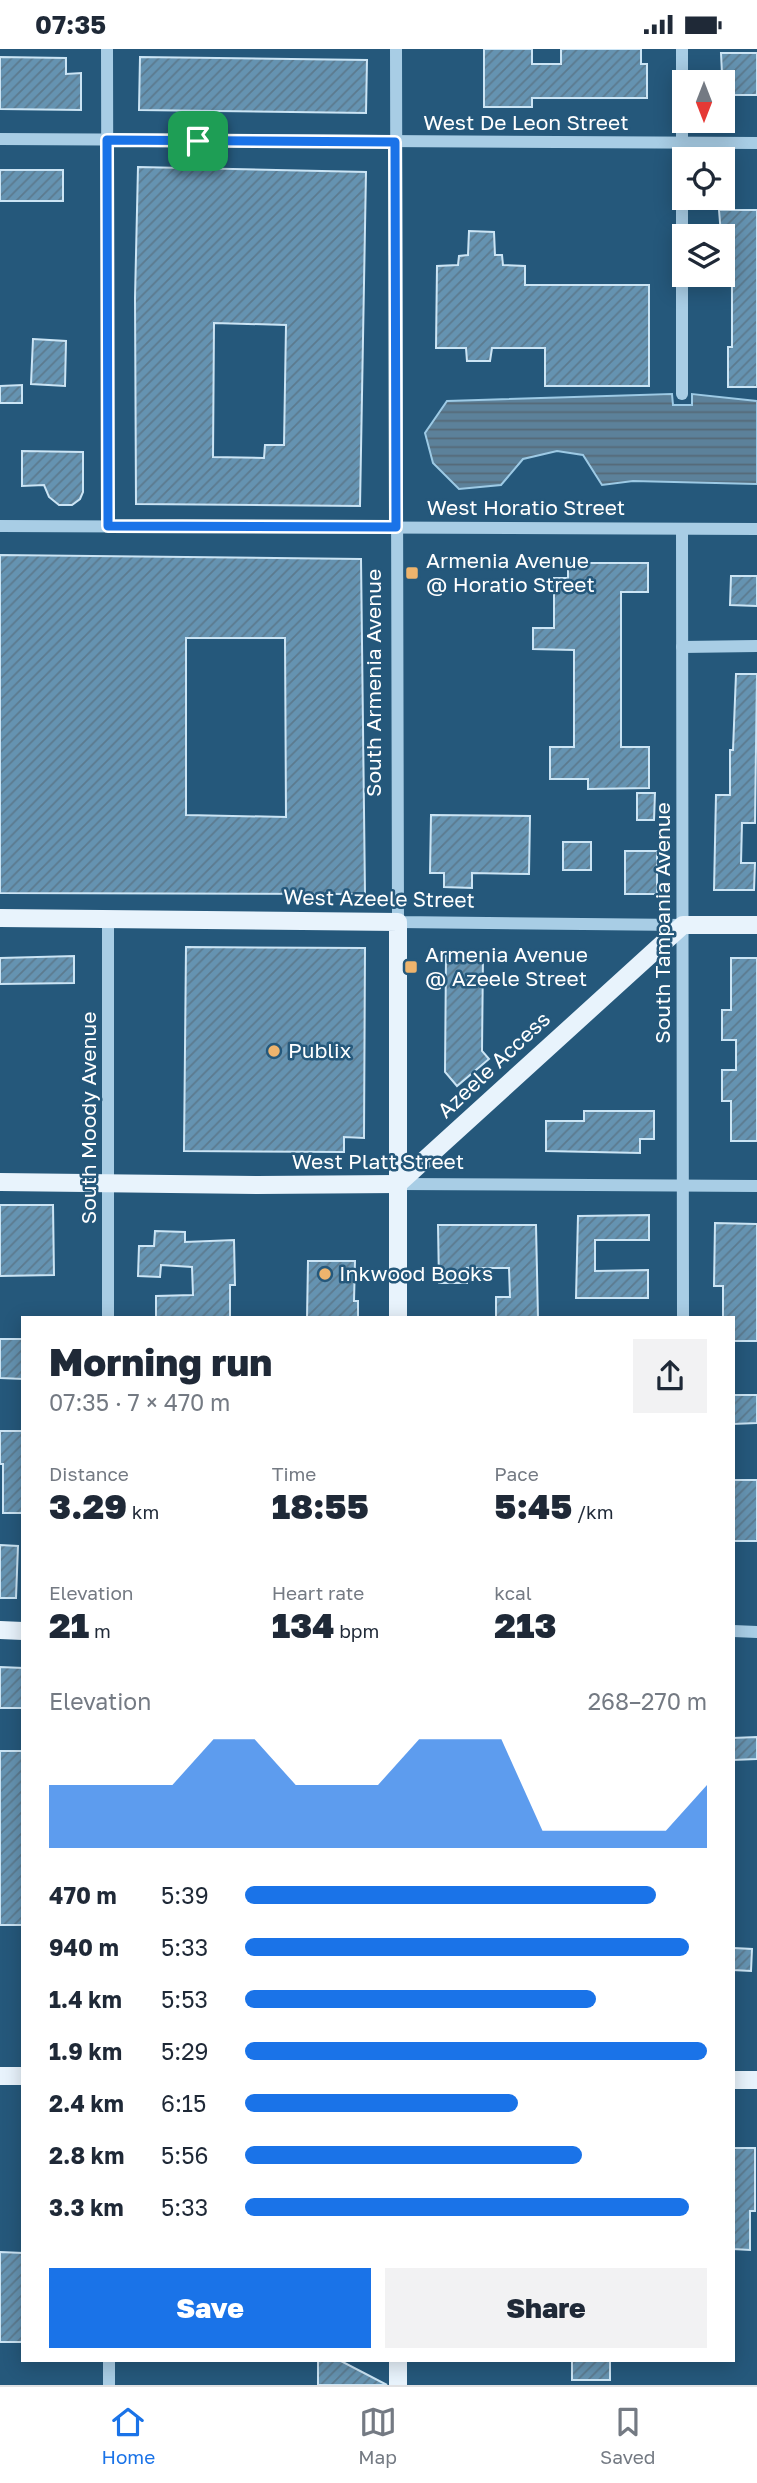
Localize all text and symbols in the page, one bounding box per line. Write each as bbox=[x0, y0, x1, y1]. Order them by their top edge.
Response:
text: 07:35 bbox=[35, 9, 106, 40]
north arrow bbox=[672, 70, 735, 133]
map controls bbox=[672, 70, 735, 287]
street label: West De Leon Street bbox=[423, 109, 629, 135]
pin bbox=[168, 111, 228, 171]
icon: arrive bbox=[179, 122, 217, 160]
button: locate bbox=[672, 147, 735, 210]
button: layers bbox=[672, 224, 735, 287]
street label: West Horatio Street bbox=[427, 494, 625, 520]
place label: Armenia Avenue @ Horatio Street bbox=[426, 547, 595, 597]
marker: Armenia Avenue @ Horatio Street bbox=[404, 565, 420, 581]
street label: South Armenia Avenue bbox=[360, 569, 386, 797]
street label: South Tampania Avenue bbox=[649, 802, 675, 1044]
street label: West Azeele Street bbox=[283, 883, 475, 913]
place label: Armenia Avenue @ Azeele Street bbox=[425, 941, 588, 991]
marker: Armenia Avenue @ Azeele Street bbox=[403, 959, 419, 975]
street label: Azeele Access bbox=[432, 1005, 555, 1123]
street label: South Moody Avenue bbox=[75, 1012, 101, 1224]
place label: Publix bbox=[288, 1037, 352, 1063]
marker: Publix bbox=[266, 1043, 282, 1059]
street label: West Platt Street bbox=[292, 1148, 464, 1174]
place label: Inkwood Books bbox=[339, 1260, 493, 1286]
marker: Inkwood Books bbox=[317, 1266, 333, 1282]
text: Morning run bbox=[49, 1339, 272, 1384]
button: share bbox=[633, 1339, 707, 1413]
text: 07:35 · 7 × 470 m bbox=[49, 1388, 230, 1416]
text: Distance bbox=[49, 1462, 129, 1485]
text: Time bbox=[272, 1462, 316, 1485]
text: Pace bbox=[494, 1462, 539, 1485]
text: 3.29 bbox=[49, 1485, 127, 1527]
text: 18:55 bbox=[272, 1485, 369, 1527]
text: 5:45 bbox=[494, 1485, 572, 1527]
text: km bbox=[127, 1500, 159, 1523]
text: /km bbox=[572, 1500, 614, 1523]
text: Elevation bbox=[49, 1581, 134, 1604]
text: Heart rate bbox=[272, 1581, 364, 1604]
text: kcal bbox=[494, 1581, 532, 1604]
text: 21 bbox=[49, 1604, 89, 1646]
text: 134 bbox=[272, 1604, 334, 1646]
text: 213 bbox=[494, 1604, 557, 1646]
text: m bbox=[89, 1619, 111, 1642]
text: bpm bbox=[334, 1619, 379, 1642]
text: Elevation bbox=[49, 1687, 151, 1715]
text: 268–270 m bbox=[588, 1687, 707, 1715]
text: 470 m bbox=[49, 1881, 117, 1909]
text: 5:39 bbox=[161, 1881, 209, 1909]
text: 940 m bbox=[49, 1933, 119, 1961]
text: 5:33 bbox=[161, 1933, 208, 1961]
text: 1.4 km bbox=[49, 1985, 122, 2013]
text: 5:53 bbox=[161, 1985, 208, 2013]
text: 1.9 km bbox=[49, 2037, 122, 2065]
text: 5:29 bbox=[161, 2037, 209, 2065]
text: 2.4 km bbox=[49, 2089, 124, 2117]
text: 6:15 bbox=[161, 2089, 206, 2117]
text: 2.8 km bbox=[49, 2141, 124, 2169]
text: 5:56 bbox=[161, 2141, 209, 2169]
text: 3.3 km bbox=[49, 2193, 124, 2221]
text: 5:33 bbox=[161, 2193, 208, 2221]
button: Save bbox=[49, 2268, 371, 2348]
button: Share bbox=[385, 2268, 707, 2348]
tab: Home bbox=[102, 2403, 155, 2468]
tab: Map bbox=[358, 2403, 397, 2468]
tab: Saved bbox=[600, 2403, 655, 2468]

